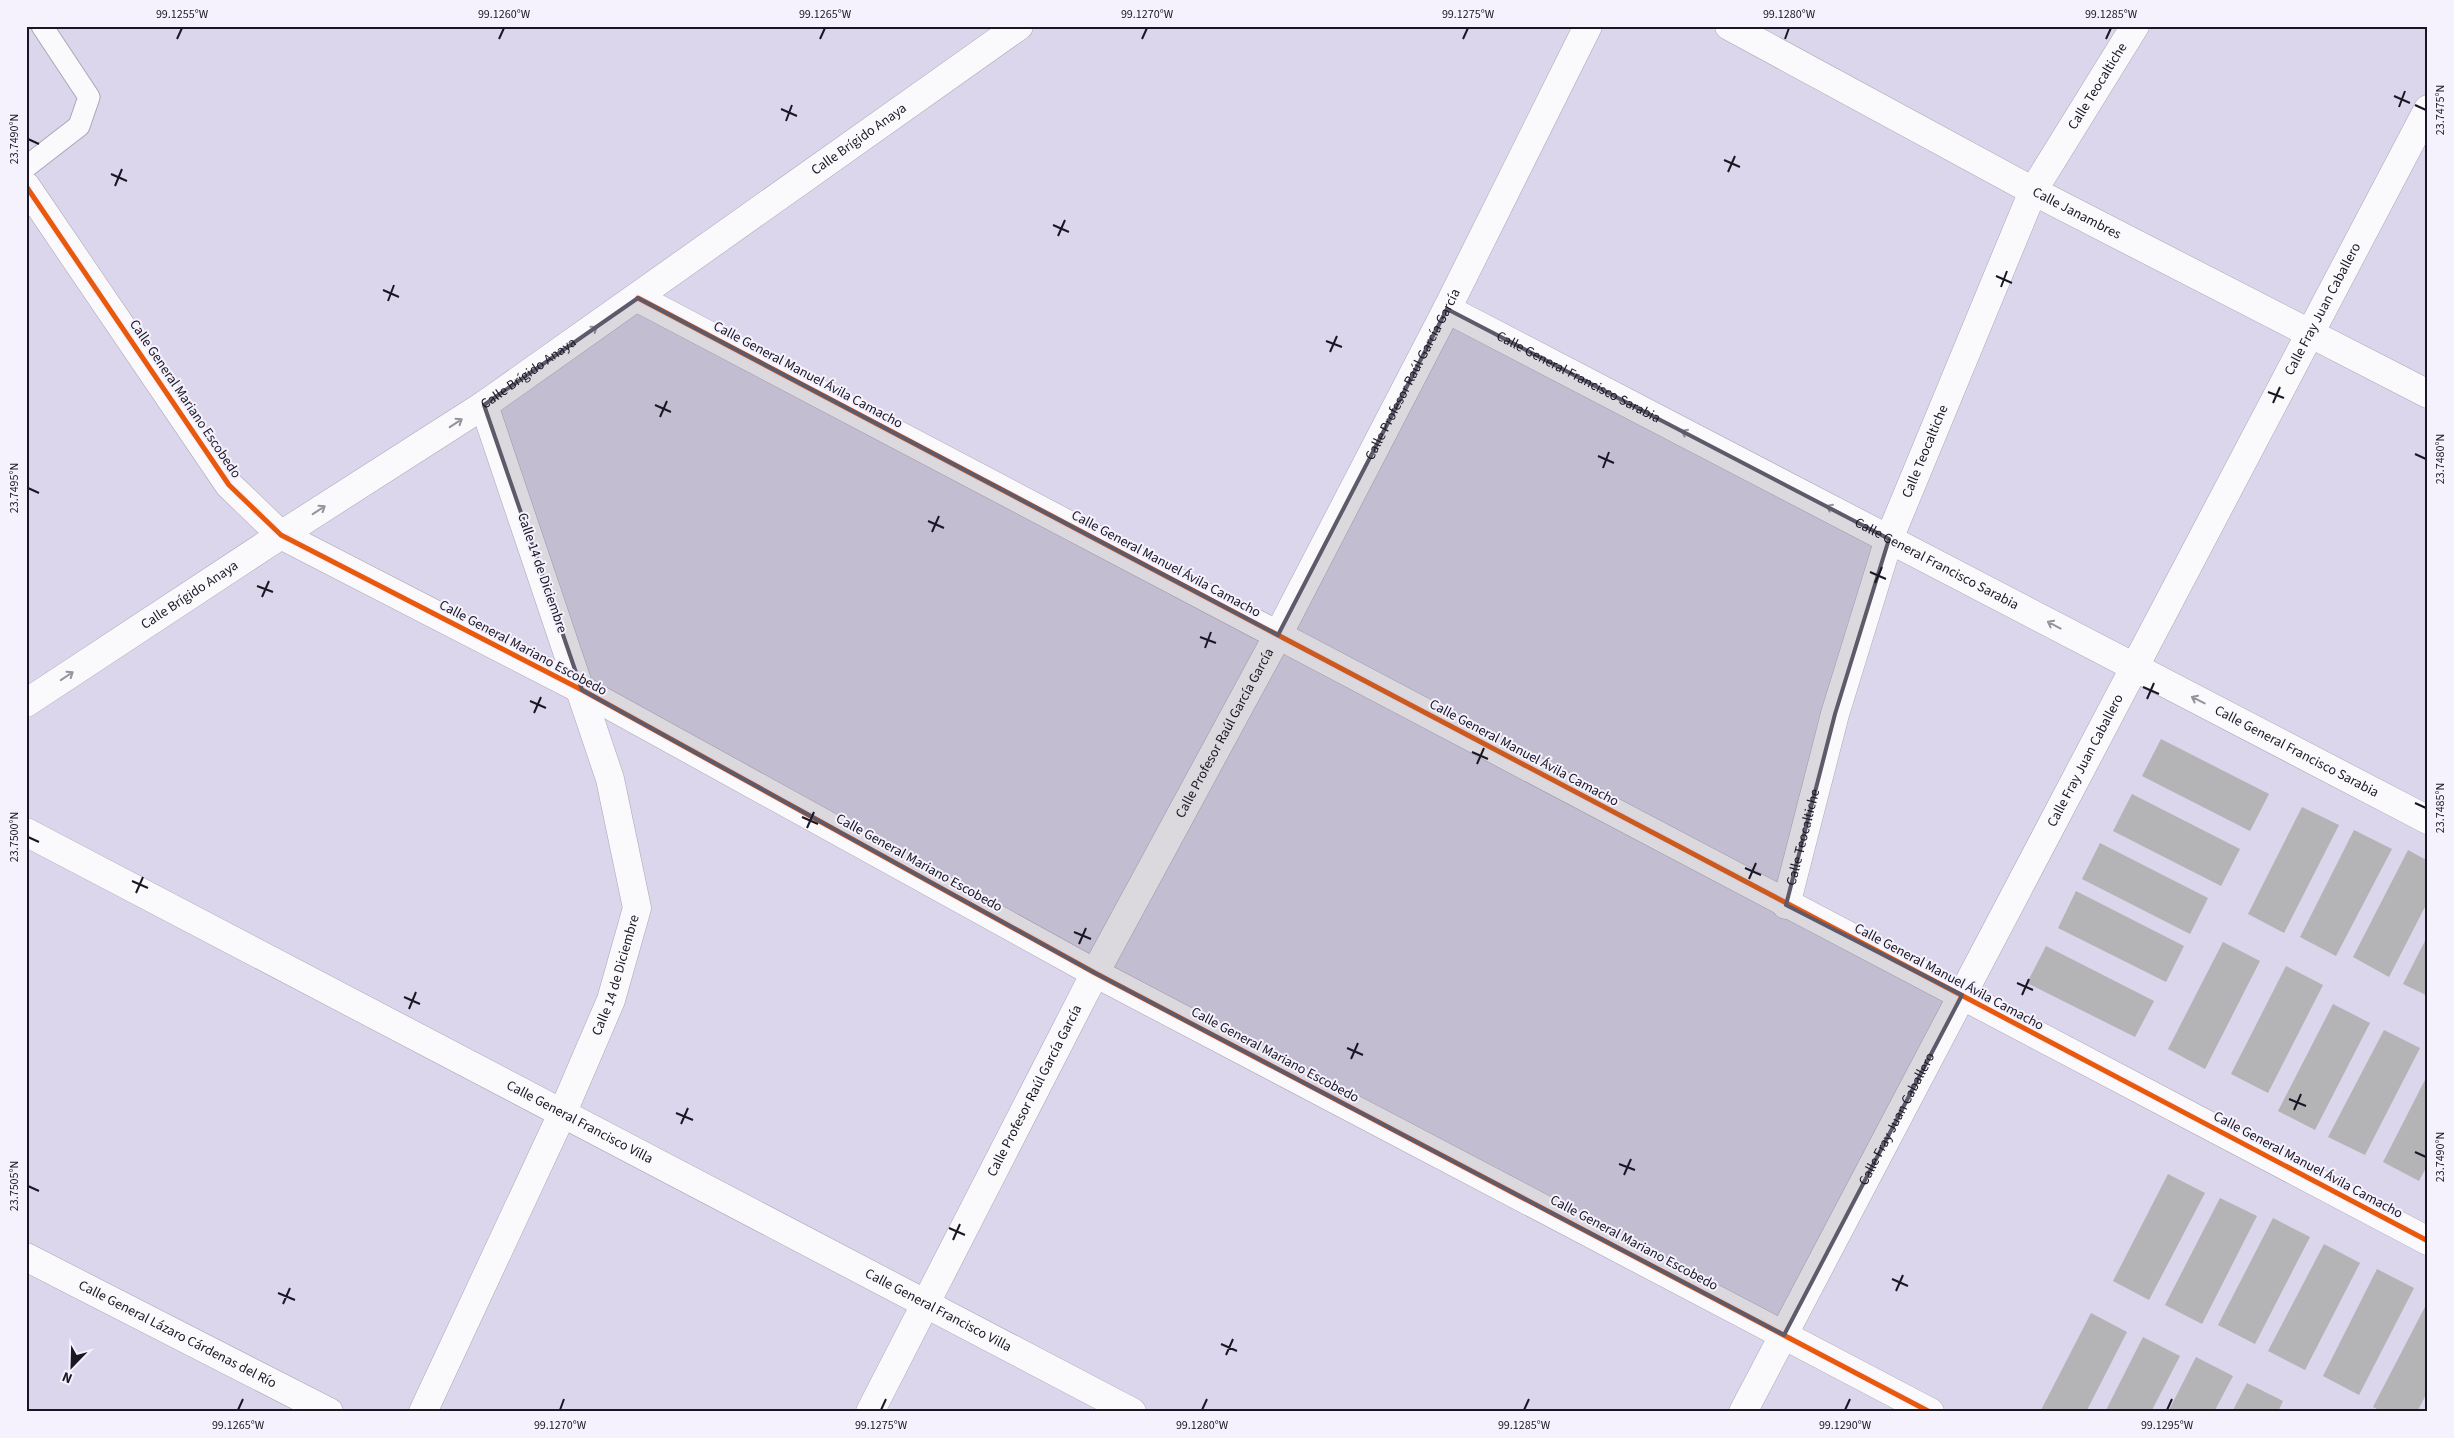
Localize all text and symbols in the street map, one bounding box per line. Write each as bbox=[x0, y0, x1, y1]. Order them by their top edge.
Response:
text: 99.1255°W bbox=[156, 6, 209, 23]
text: 99.1260°W bbox=[478, 6, 531, 23]
text: 99.1265°W bbox=[799, 6, 852, 23]
text: 99.1270°W bbox=[1121, 6, 1174, 23]
text: 99.1275°W bbox=[1442, 6, 1495, 23]
text: 99.1280°W bbox=[1763, 6, 1816, 23]
text: 99.1285°W bbox=[2085, 6, 2138, 23]
street label: Calle Teocaltiche bbox=[2063, 39, 2132, 134]
text: 23.7475°N bbox=[2432, 85, 2449, 135]
street label: Calle Brígido Anaya bbox=[807, 99, 911, 180]
text: 23.7490°N bbox=[6, 114, 23, 164]
street label: Calle Janambres bbox=[2029, 182, 2125, 245]
street label: Calle Fray Juan Caballero bbox=[2280, 239, 2366, 379]
street label: Calle Profesor Raúl García García bbox=[1360, 285, 1466, 464]
street label: Calle General Mariano Escobedo bbox=[124, 316, 246, 482]
street label: Calle General Manuel Ávila Camacho bbox=[710, 316, 906, 434]
one-way arrow bbox=[583, 326, 597, 336]
street label: Calle General Francisco Sarabia bbox=[1493, 326, 1664, 428]
street label: Calle Brígido Anaya bbox=[477, 333, 580, 414]
street label: Calle Teocaltiche bbox=[1897, 402, 1953, 501]
one-way arrow bbox=[449, 417, 463, 427]
one-way arrow bbox=[1681, 429, 1696, 439]
text: 23.7480°N bbox=[2432, 434, 2449, 484]
text: 23.7495°N bbox=[6, 463, 23, 513]
one-way arrow bbox=[1825, 504, 1840, 514]
one-way arrow bbox=[312, 505, 326, 515]
street label: Calle General Manuel Ávila Camacho bbox=[1068, 505, 1264, 623]
street label: Calle 14 de Diciembre bbox=[512, 510, 572, 636]
street label: Calle General Francisco Sarabia bbox=[1851, 513, 2022, 615]
street label: Calle Brígido Anaya bbox=[137, 556, 242, 635]
street label: Calle General Mariano Escobedo bbox=[435, 595, 611, 701]
one-way arrow bbox=[2047, 620, 2062, 629]
street label: Calle Profesor Raúl García García bbox=[1171, 645, 1279, 822]
one-way arrow bbox=[60, 671, 74, 682]
street label: Calle Fray Juan Caballero bbox=[2042, 691, 2129, 831]
street label: Calle General Manuel Ávila Camacho bbox=[1426, 694, 1622, 812]
one-way arrow bbox=[2191, 695, 2206, 704]
street label: Calle General Francisco Sarabia bbox=[2211, 701, 2382, 803]
text: 23.7485°N bbox=[2432, 783, 2449, 833]
street label: Calle Teocaltiche bbox=[1781, 787, 1825, 888]
street label: Calle General Mariano Escobedo bbox=[832, 809, 1006, 917]
text: 23.7500°N bbox=[6, 812, 23, 862]
street label: Calle 14 de Diciembre bbox=[587, 912, 645, 1039]
street label: Calle General Manuel Ávila Camacho bbox=[1851, 918, 2047, 1036]
street label: Calle Profesor Raúl García García bbox=[982, 1001, 1087, 1180]
street label: Calle General Mariano Escobedo bbox=[1187, 1002, 1363, 1108]
street label: Calle Fray Juan Caballero bbox=[1854, 1049, 1940, 1189]
street label: Calle General Francisco Villa bbox=[503, 1076, 656, 1169]
street label: Calle General Manuel Ávila Camacho bbox=[2210, 1106, 2406, 1224]
text: 23.7490°N bbox=[2432, 1132, 2449, 1182]
text: 23.7505°N bbox=[6, 1161, 23, 1211]
street label: Calle General Mariano Escobedo bbox=[1546, 1190, 1722, 1296]
street label: Calle General Francisco Villa bbox=[861, 1264, 1015, 1357]
street label: Calle General Lázaro Cárdenas del Río bbox=[75, 1275, 280, 1393]
north arrow bbox=[48, 1340, 98, 1390]
text: N bbox=[59, 1366, 76, 1388]
text: 99.1265°W bbox=[212, 1417, 265, 1434]
text: 99.1270°W bbox=[534, 1417, 587, 1434]
text: 99.1275°W bbox=[855, 1417, 908, 1434]
text: 99.1280°W bbox=[1176, 1417, 1229, 1434]
text: 99.1285°W bbox=[1498, 1417, 1551, 1434]
text: 99.1290°W bbox=[1819, 1417, 1872, 1434]
text: 99.1295°W bbox=[2141, 1417, 2194, 1434]

